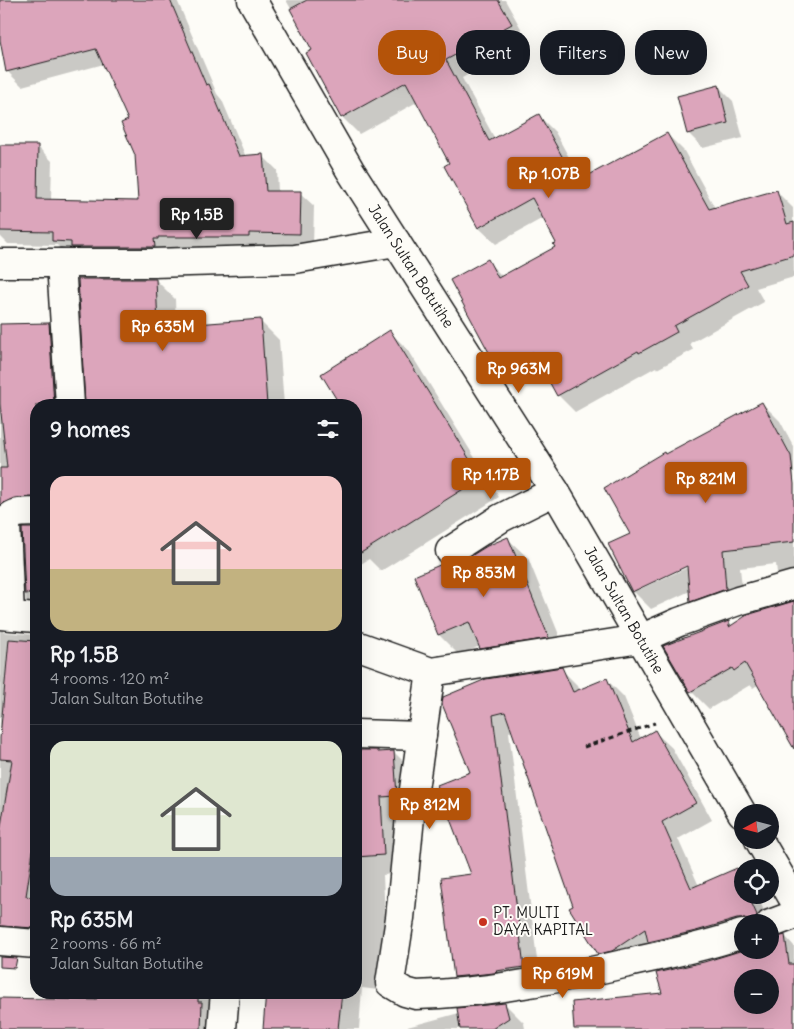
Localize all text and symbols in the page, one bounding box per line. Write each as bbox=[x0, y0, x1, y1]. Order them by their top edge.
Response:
chip: Buy bbox=[378, 30, 446, 75]
chip: Rent bbox=[456, 30, 530, 75]
chip: Filters bbox=[540, 30, 625, 75]
chip: New bbox=[635, 30, 707, 75]
pin: Rp 1.07B bbox=[497, 156, 601, 199]
text: Rp 1.07B bbox=[518, 163, 580, 183]
pin: Rp 1.5B bbox=[151, 198, 243, 240]
street label: Jalan Sultan Botutihe bbox=[364, 200, 459, 331]
text: Rp 1.5B bbox=[171, 204, 223, 224]
pin: Rp 635M bbox=[117, 310, 209, 352]
text: Rp 635M bbox=[131, 316, 195, 336]
pin: Rp 963M bbox=[473, 352, 565, 394]
text: Rp 963M bbox=[487, 358, 551, 378]
icon: filters bbox=[314, 415, 342, 443]
text: 9 homes bbox=[50, 416, 130, 443]
pin: Rp 1.17B bbox=[439, 458, 543, 500]
pin: Rp 821M bbox=[660, 462, 752, 504]
text: Rp 1.17B bbox=[463, 464, 519, 484]
text: Rp 821M bbox=[676, 468, 736, 488]
icon: home bbox=[151, 508, 241, 598]
street label: Jalan Sultan Botutihe bbox=[580, 543, 669, 677]
pin: Rp 853M bbox=[438, 556, 530, 598]
text: Rp 853M bbox=[452, 562, 516, 582]
text: Rp 1.5B bbox=[50, 641, 119, 668]
text: 4 rooms · 120 m² bbox=[50, 668, 169, 688]
text: Jalan Sultan Botutihe bbox=[50, 688, 203, 708]
icon: home bbox=[151, 774, 241, 864]
pin: Rp 812M bbox=[384, 788, 476, 830]
text: Rp 812M bbox=[400, 794, 460, 814]
north arrow bbox=[734, 804, 779, 849]
map controls bbox=[734, 804, 779, 1014]
button: locate bbox=[734, 859, 779, 904]
place label: PT. MULTI DAYA KAPITAL bbox=[493, 903, 593, 939]
text: Rp 635M bbox=[50, 906, 134, 933]
button: + bbox=[734, 914, 779, 959]
marker: PT. MULTI DAYA KAPITAL bbox=[477, 916, 489, 928]
text: 2 rooms · 66 m² bbox=[50, 933, 162, 953]
text: Jalan Sultan Botutihe bbox=[50, 953, 203, 973]
pin: Rp 619M bbox=[517, 956, 609, 999]
text: Rp 619M bbox=[533, 963, 593, 983]
button: − bbox=[734, 969, 779, 1014]

